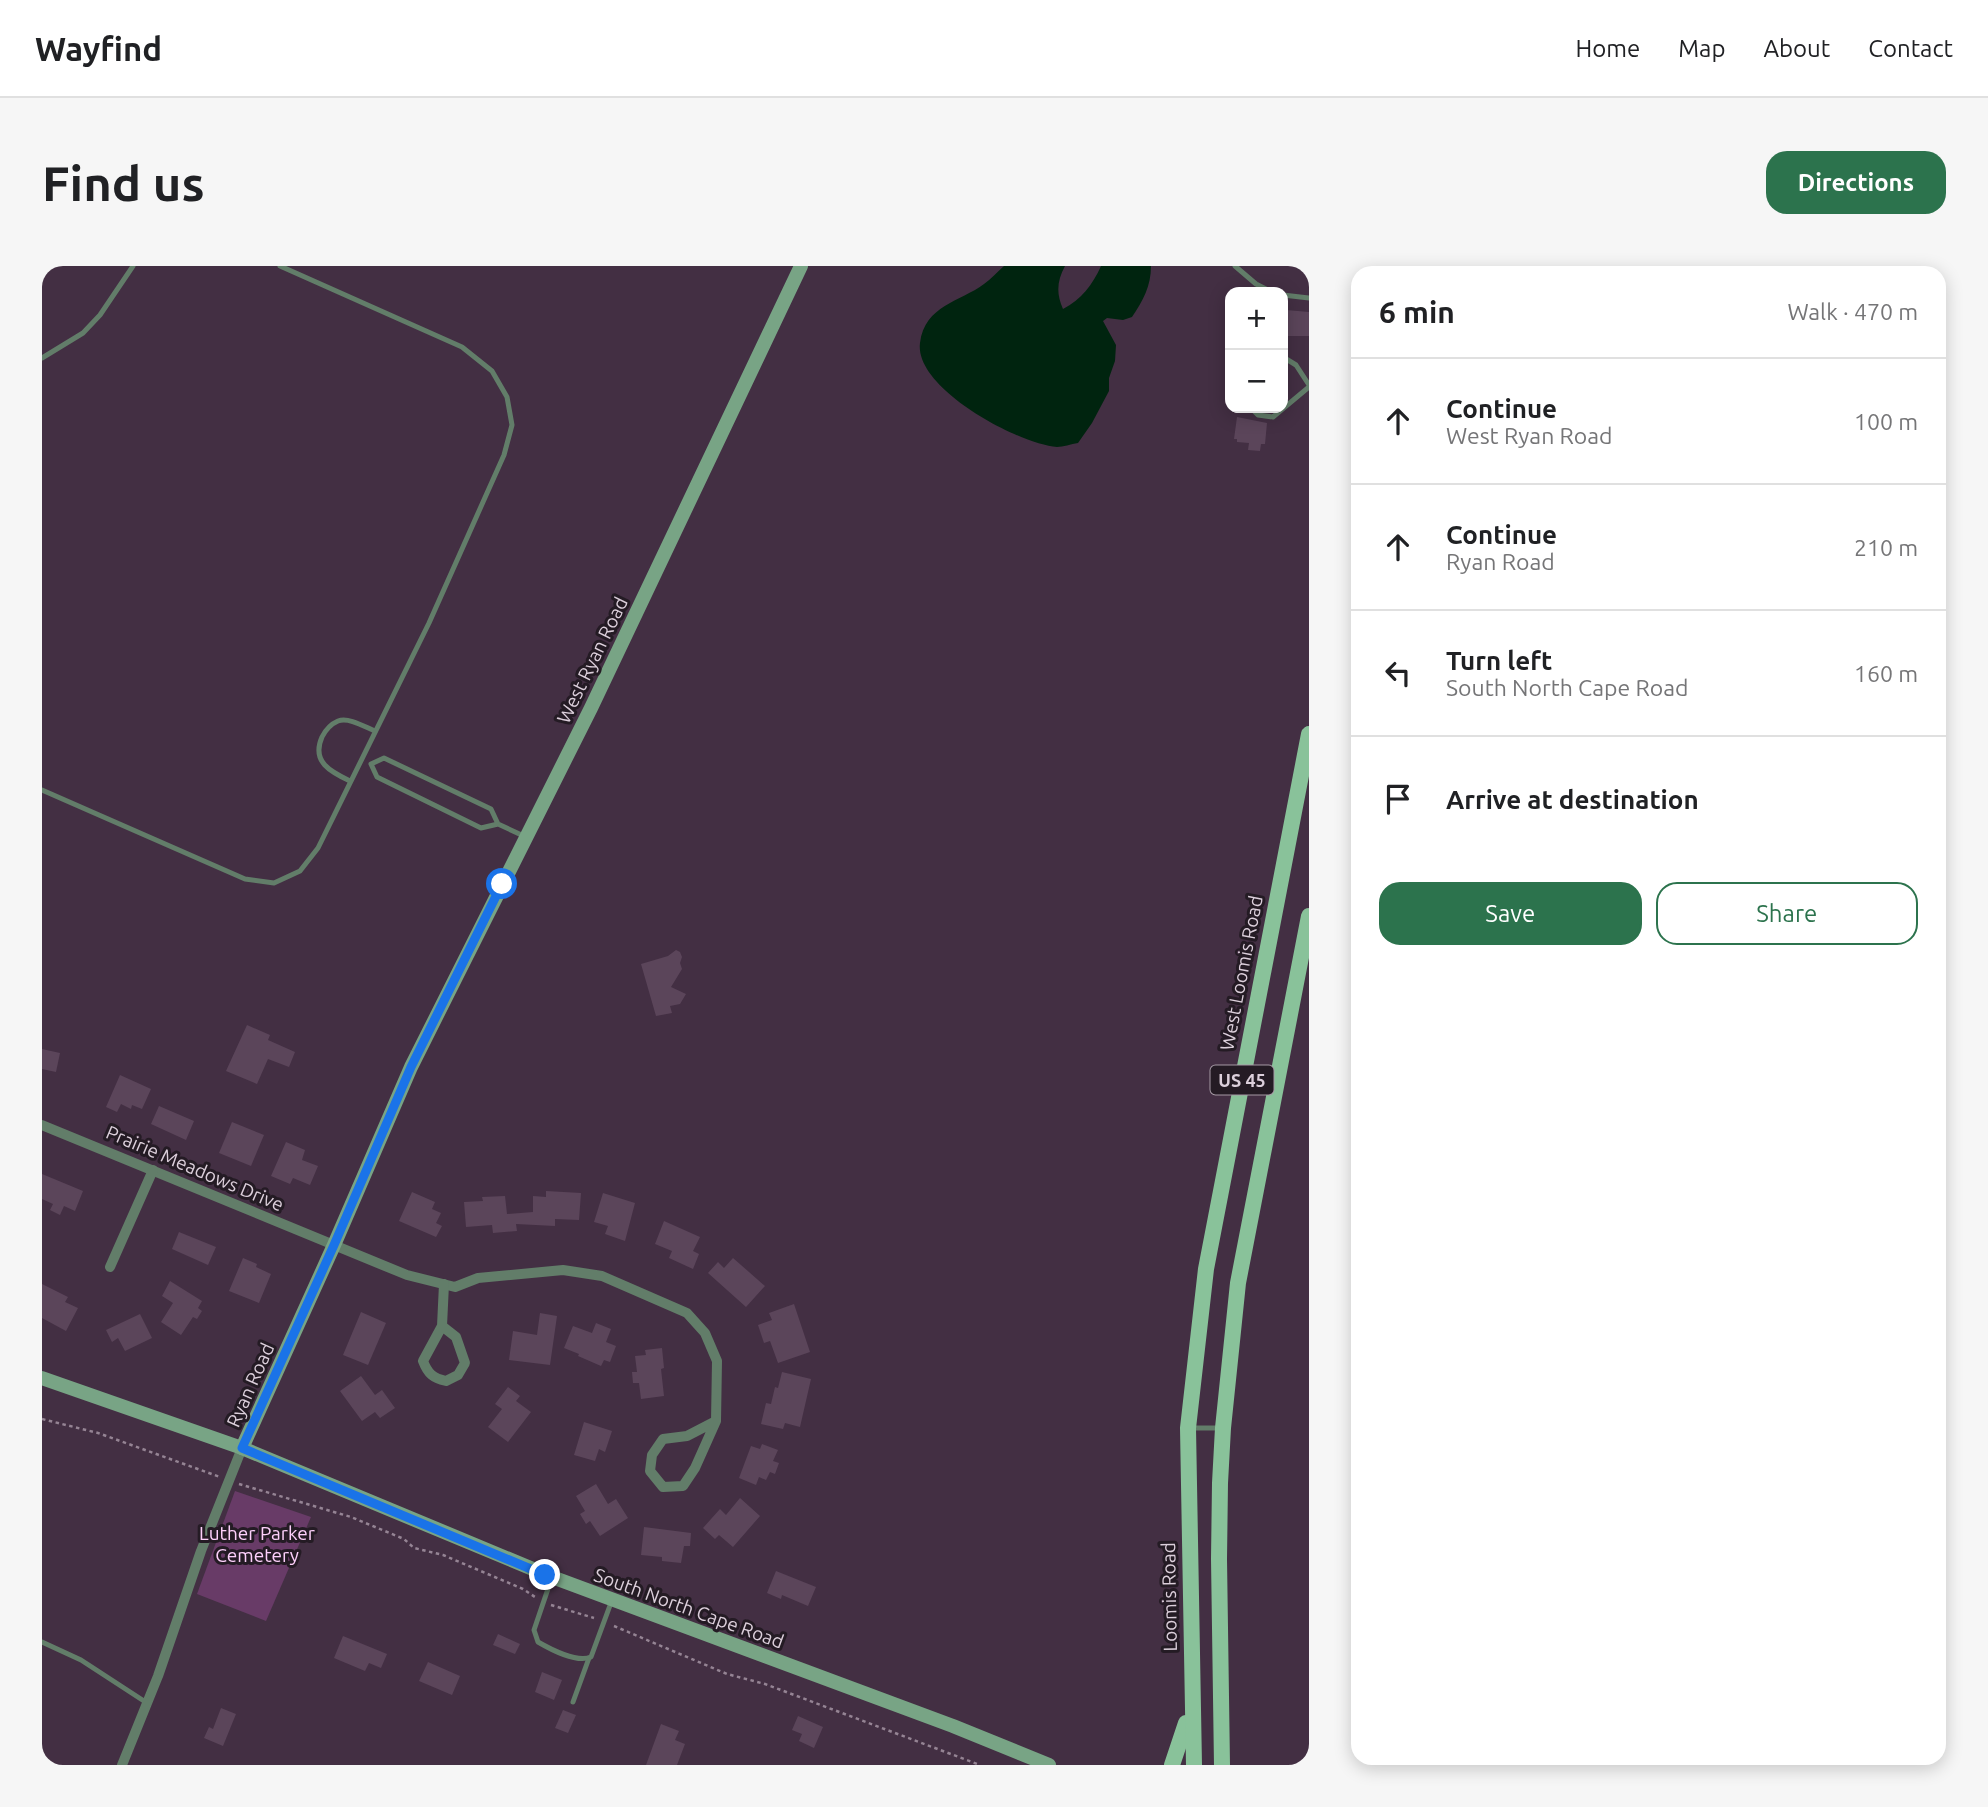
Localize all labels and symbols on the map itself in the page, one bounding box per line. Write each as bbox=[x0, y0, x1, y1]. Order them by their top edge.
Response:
street label: West Ryan Road bbox=[552, 593, 632, 727]
route start bbox=[486, 868, 517, 899]
street label: West Loomis Road bbox=[1215, 894, 1267, 1052]
road number: US 45 bbox=[1210, 1066, 1274, 1094]
street label: Prairie Meadows Drive bbox=[103, 1121, 287, 1215]
street label: Ryan Road bbox=[222, 1340, 278, 1430]
park label: Luther Parker Cemetery bbox=[199, 1522, 315, 1566]
street label: Loomis Road bbox=[1157, 1542, 1181, 1652]
route end bbox=[529, 1559, 560, 1590]
street label: South North Cape Road bbox=[591, 1563, 787, 1653]

